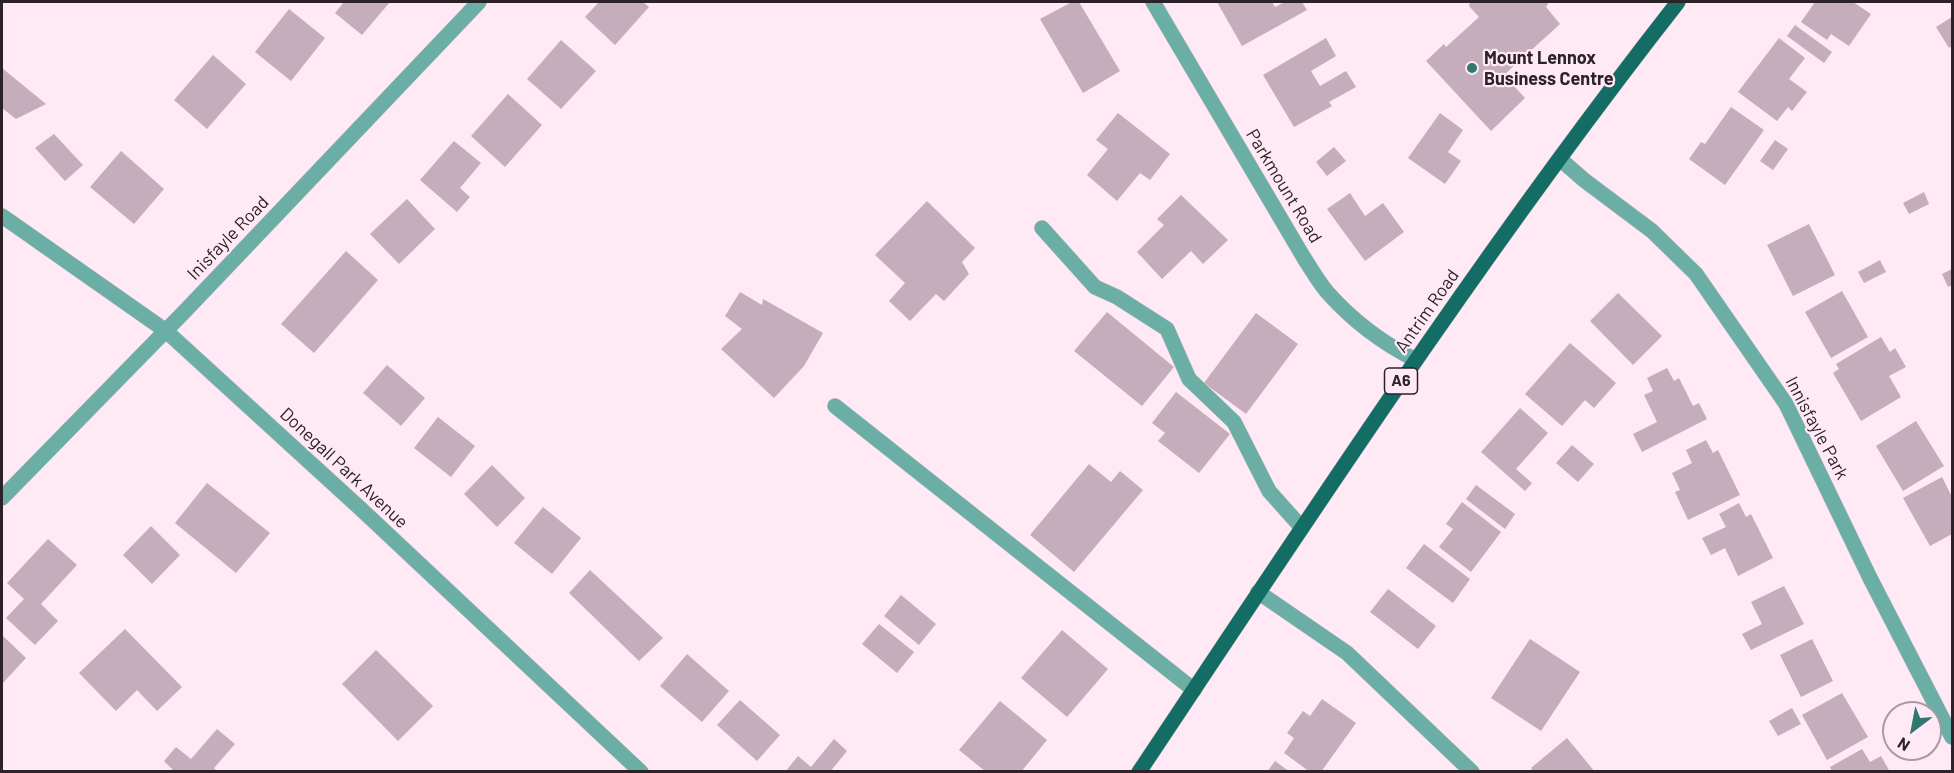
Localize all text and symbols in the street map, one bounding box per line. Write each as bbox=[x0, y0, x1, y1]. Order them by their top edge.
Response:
place label: Mount Lennox Business Centre bbox=[1484, 47, 1613, 90]
marker: Mount Lennox Business Centre bbox=[1465, 61, 1479, 75]
street label: Parkmount Road bbox=[1241, 125, 1327, 247]
street label: Inisfayle Road bbox=[183, 192, 273, 284]
street label: Antrim Road bbox=[1390, 265, 1464, 357]
road number: A6 bbox=[1384, 368, 1418, 394]
street label: Innisfayle Park bbox=[1781, 373, 1853, 483]
street label: Donegall Park Avenue bbox=[276, 403, 412, 533]
north arrow bbox=[1882, 701, 1942, 761]
text: N bbox=[1894, 734, 1913, 756]

